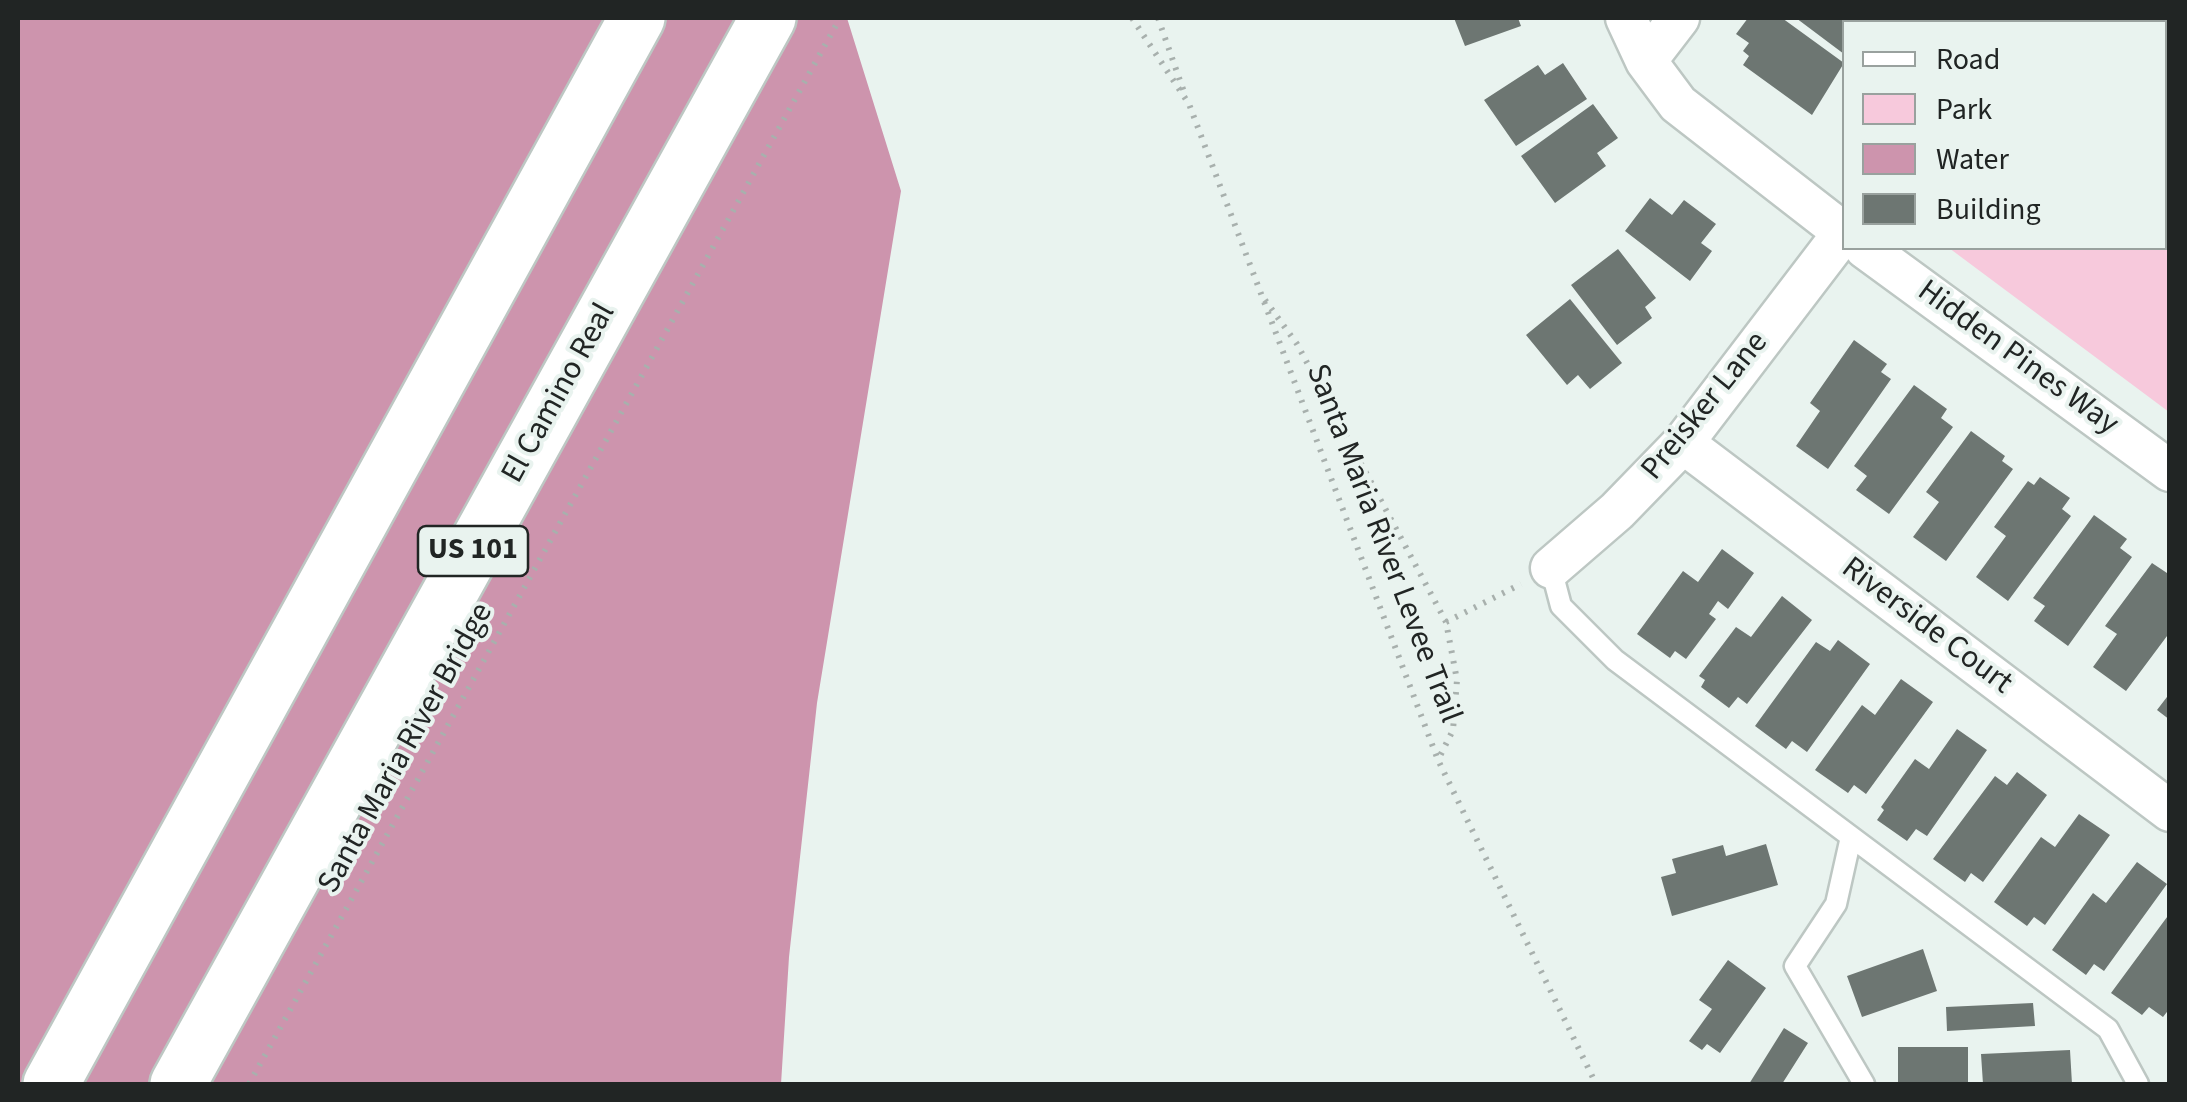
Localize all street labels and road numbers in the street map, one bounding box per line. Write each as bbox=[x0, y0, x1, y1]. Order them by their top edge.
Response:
street label: Hidden Pines Way bbox=[1909, 273, 2125, 445]
street label: El Camino Real bbox=[495, 298, 625, 490]
street label: Preisker Lane bbox=[1635, 325, 1777, 489]
street label: Santa Maria River Levee Trail bbox=[1296, 359, 1468, 729]
road number: US 101 bbox=[418, 526, 528, 576]
street label: Riverside Court bbox=[1833, 550, 2019, 704]
street label: Santa Maria River Bridge bbox=[311, 597, 503, 901]

